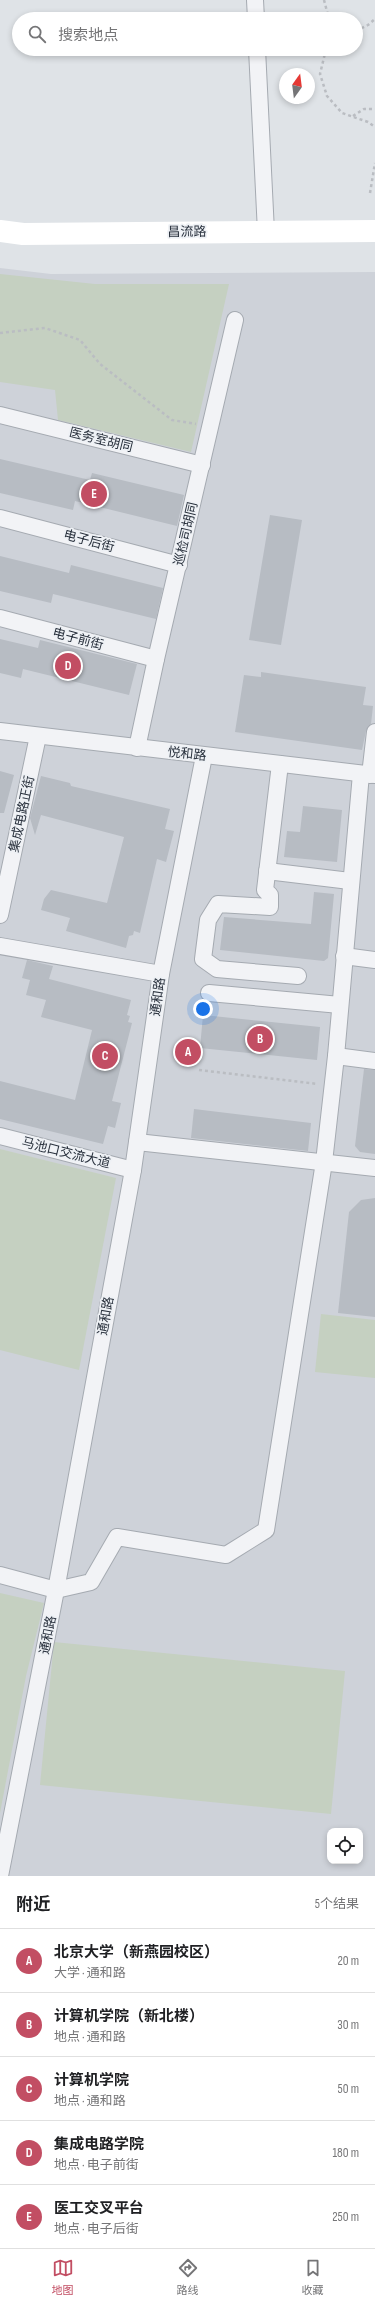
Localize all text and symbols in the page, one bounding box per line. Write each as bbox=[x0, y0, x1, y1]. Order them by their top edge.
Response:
search box bbox=[12, 12, 363, 56]
icon: search bbox=[26, 23, 48, 45]
text: 搜索地点 bbox=[58, 26, 118, 45]
north arrow bbox=[279, 68, 315, 104]
street label: 昌流路 bbox=[167, 224, 207, 240]
street label: 医务室胡同 bbox=[68, 424, 134, 456]
pin: E bbox=[81, 479, 107, 509]
street label: 巡检司胡同 bbox=[171, 501, 201, 567]
street label: 电子后街 bbox=[62, 527, 116, 555]
street label: 电子前街 bbox=[51, 625, 105, 653]
pin: D bbox=[55, 651, 81, 681]
street label: 悦和路 bbox=[167, 744, 207, 764]
street label: 集成电路正街 bbox=[6, 774, 38, 854]
street label: 通和路 bbox=[147, 977, 169, 1017]
your location bbox=[193, 999, 213, 1019]
pin: B bbox=[247, 1024, 273, 1054]
pin: A bbox=[175, 1037, 201, 1067]
pin: C bbox=[92, 1041, 118, 1071]
street label: 马池口交流大道 bbox=[20, 1134, 112, 1172]
street label: 通和路 bbox=[95, 1295, 117, 1337]
street label: 通和路 bbox=[36, 1614, 60, 1656]
map controls bbox=[327, 1828, 363, 1864]
button: locate bbox=[327, 1828, 363, 1864]
text: 附近 bbox=[16, 1895, 50, 1915]
text: 5个结果 bbox=[315, 1896, 359, 1912]
text: 北京大学（新燕园校区） bbox=[54, 1943, 219, 1962]
text: A bbox=[26, 1953, 32, 1969]
text: 20 m bbox=[337, 1953, 359, 1969]
text: 大学 · 通和路 bbox=[54, 1965, 126, 1981]
text: 计算机学院（新北楼） bbox=[54, 2007, 204, 2026]
text: B bbox=[26, 2017, 32, 2033]
text: 30 m bbox=[337, 2017, 359, 2033]
text: 地点 · 通和路 bbox=[54, 2029, 126, 2045]
text: 计算机学院 bbox=[54, 2071, 129, 2090]
text: C bbox=[26, 2081, 32, 2097]
text: 50 m bbox=[338, 2081, 359, 2097]
text: 地点 · 通和路 bbox=[54, 2093, 126, 2109]
text: 集成电路学院 bbox=[54, 2135, 144, 2154]
text: D bbox=[26, 2145, 32, 2161]
text: 180 m bbox=[333, 2145, 359, 2161]
text: 地点 · 电子前街 bbox=[54, 2157, 139, 2173]
text: 医工交叉平台 bbox=[54, 2199, 144, 2218]
text: E bbox=[26, 2209, 32, 2225]
text: 250 m bbox=[332, 2209, 359, 2225]
text: 地点 · 电子后街 bbox=[54, 2221, 139, 2237]
tab: 地图 bbox=[52, 2257, 74, 2297]
tab: 路线 bbox=[177, 2257, 199, 2297]
tab: 收藏 bbox=[302, 2257, 324, 2297]

